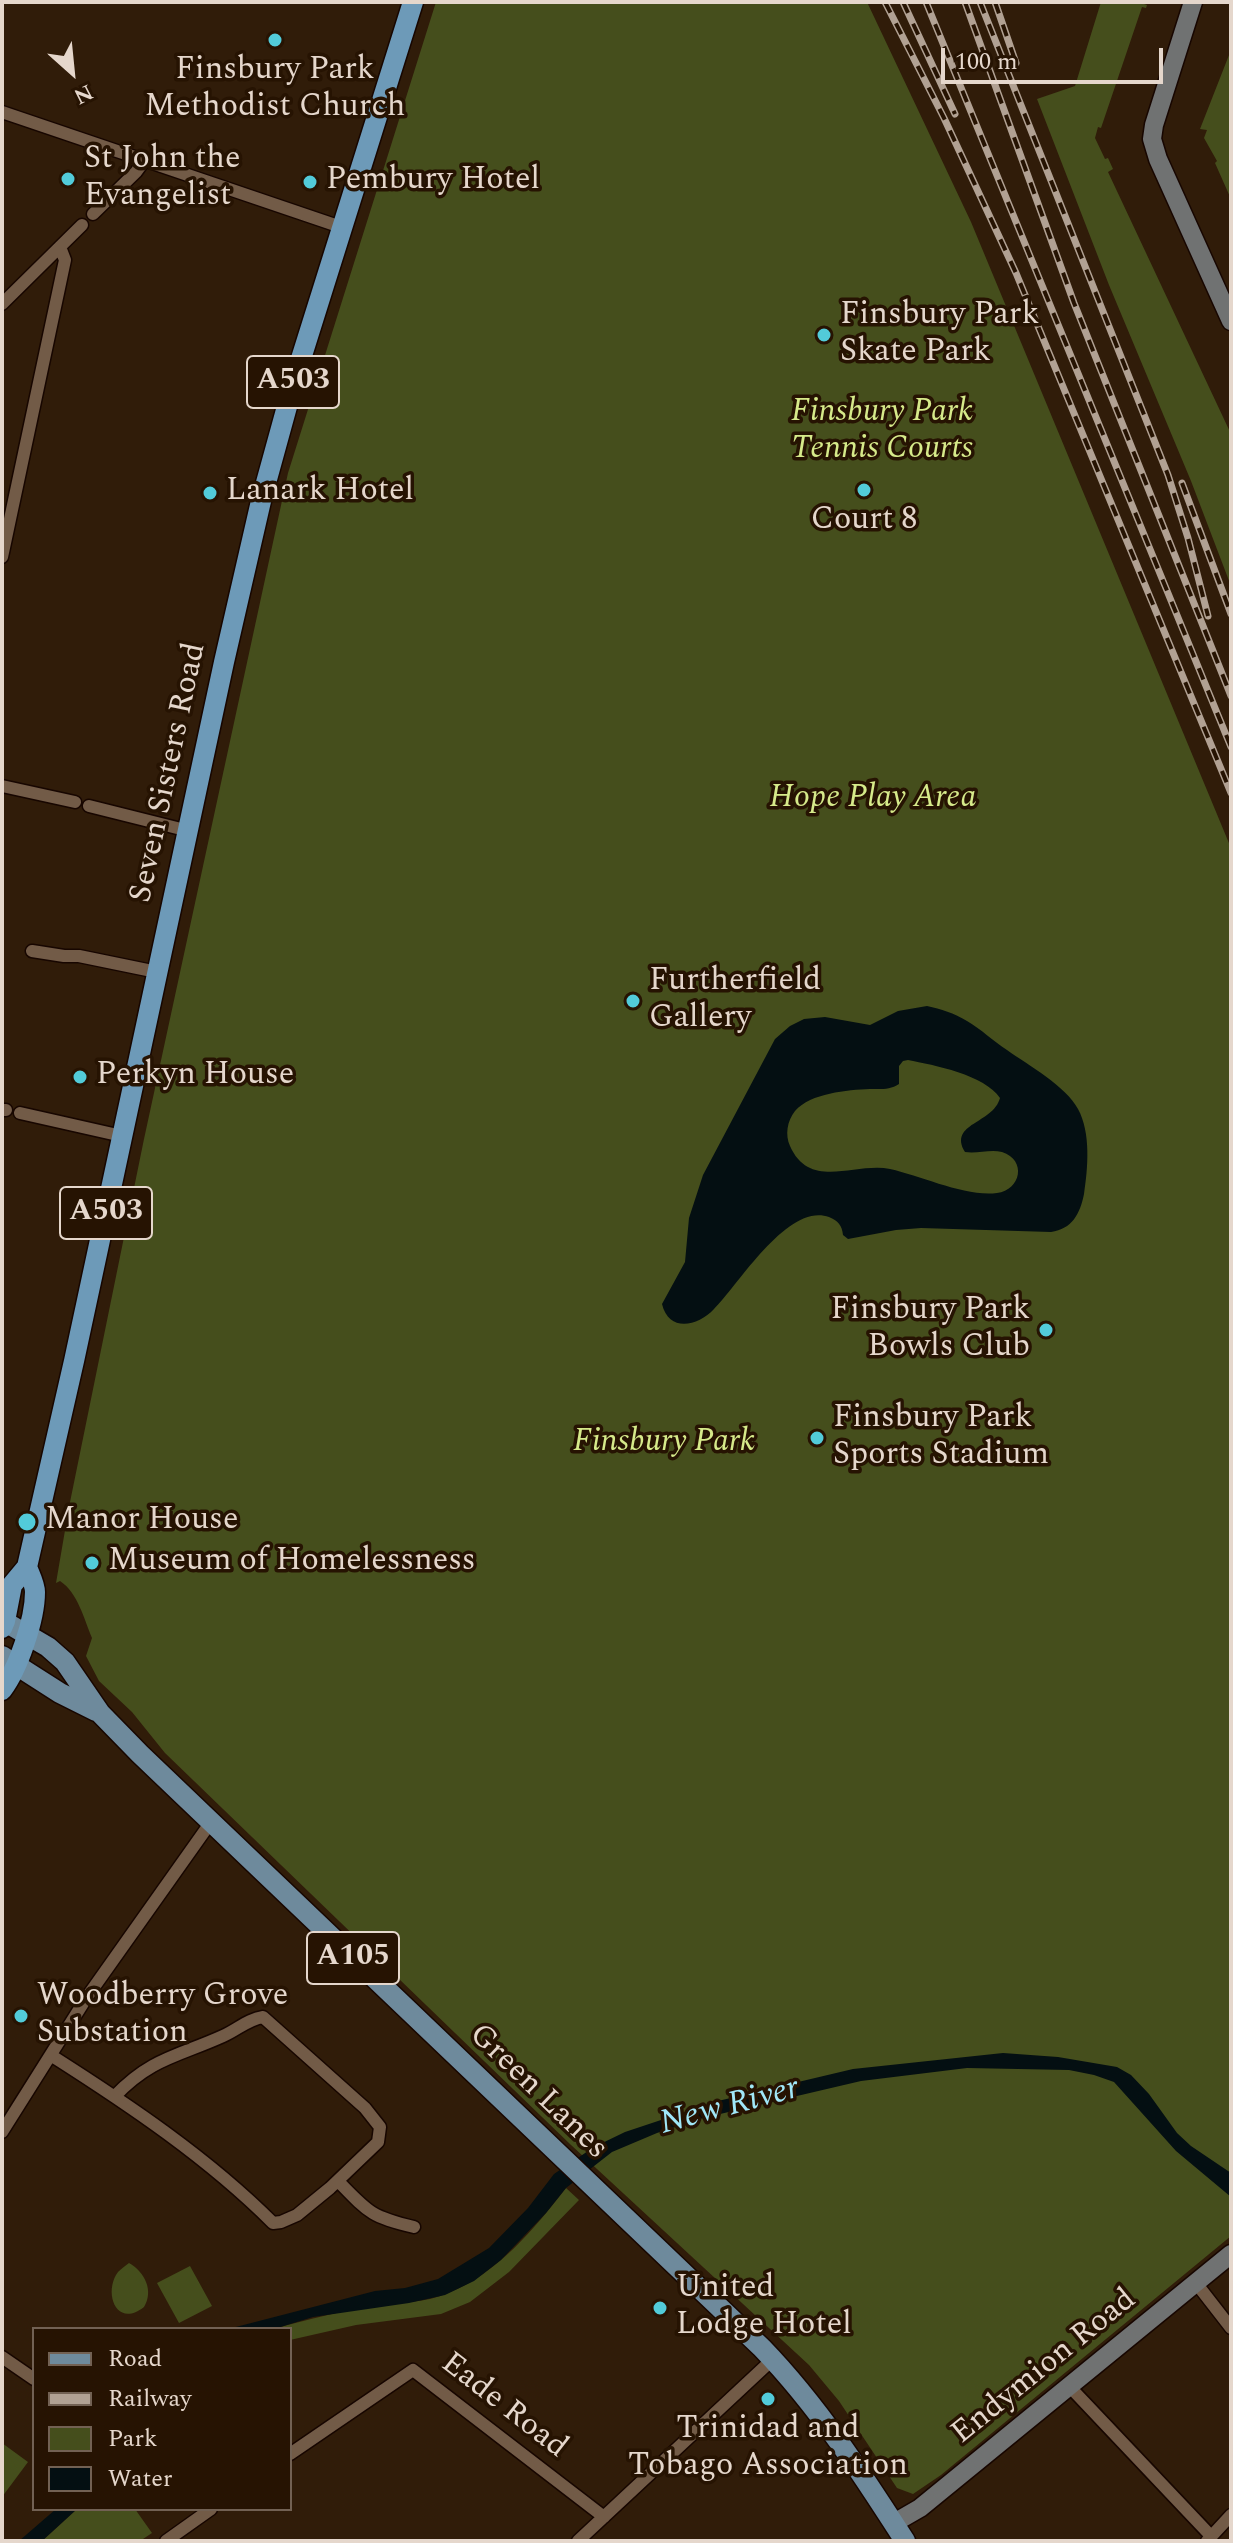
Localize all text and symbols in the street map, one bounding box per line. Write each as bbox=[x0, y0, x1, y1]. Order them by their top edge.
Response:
marker: Finsbury Park Methodist Church bbox=[266, 31, 284, 49]
north arrow bbox=[32, 32, 112, 112]
scale bar bbox=[945, 32, 1167, 82]
text: 100 m bbox=[955, 44, 1018, 80]
place label: Finsbury Park Methodist Church bbox=[145, 53, 405, 128]
text: N bbox=[68, 75, 99, 113]
place label: St John the Evangelist bbox=[84, 142, 240, 217]
place label: Pembury Hotel bbox=[326, 163, 540, 201]
marker: St John the Evangelist bbox=[59, 170, 77, 188]
marker: Pembury Hotel bbox=[301, 173, 319, 191]
place label: Finsbury Park Skate Park bbox=[840, 298, 1039, 373]
marker: Finsbury Park Skate Park bbox=[815, 326, 833, 344]
road number: A503 bbox=[247, 356, 339, 408]
park label: Finsbury Park Tennis Courts bbox=[791, 395, 973, 470]
place label: Lanark Hotel bbox=[226, 474, 414, 512]
marker: Court 8 bbox=[855, 481, 873, 499]
marker: Lanark Hotel bbox=[201, 484, 219, 502]
place label: Court 8 bbox=[811, 503, 917, 541]
street label: Seven Sisters Road bbox=[124, 640, 216, 906]
park label: Hope Play Area bbox=[770, 781, 976, 819]
place label: Furtherfield Gallery bbox=[649, 964, 821, 1039]
marker: Furtherfield Gallery bbox=[624, 992, 642, 1010]
place label: Perkyn House bbox=[96, 1058, 294, 1096]
marker: Perkyn House bbox=[71, 1068, 89, 1086]
road number: A503 bbox=[60, 1187, 152, 1239]
place label: Finsbury Park Bowls Club bbox=[831, 1293, 1030, 1368]
marker: Finsbury Park Bowls Club bbox=[1037, 1321, 1055, 1339]
place label: Finsbury Park Sports Stadium bbox=[833, 1401, 1049, 1476]
park label: Finsbury Park bbox=[573, 1425, 755, 1463]
marker: Finsbury Park Sports Stadium bbox=[808, 1429, 826, 1447]
place label: Manor House bbox=[45, 1503, 238, 1541]
marker: Manor House bbox=[16, 1511, 38, 1533]
place label: Museum of Homelessness bbox=[108, 1544, 476, 1582]
marker: Museum of Homelessness bbox=[83, 1554, 101, 1572]
road number: A105 bbox=[307, 1932, 399, 1984]
place label: Woodberry Grove Substation bbox=[37, 1979, 288, 2054]
marker: Woodberry Grove Substation bbox=[12, 2007, 30, 2025]
street label: Green Lanes bbox=[459, 2017, 615, 2169]
water label: New River bbox=[656, 2070, 804, 2146]
place label: United Lodge Hotel bbox=[676, 2271, 852, 2346]
street label: Endymion Road bbox=[945, 2282, 1145, 2454]
marker: United Lodge Hotel bbox=[651, 2299, 669, 2317]
legend bbox=[32, 2327, 292, 2511]
text: Road bbox=[108, 2341, 162, 2377]
street label: Eade Road bbox=[432, 2346, 574, 2468]
text: Railway bbox=[108, 2381, 192, 2417]
marker: Trinidad and Tobago Association bbox=[759, 2390, 777, 2408]
place label: Trinidad and Tobago Association bbox=[628, 2412, 908, 2487]
text: Park bbox=[108, 2421, 158, 2457]
text: Water bbox=[108, 2461, 172, 2497]

